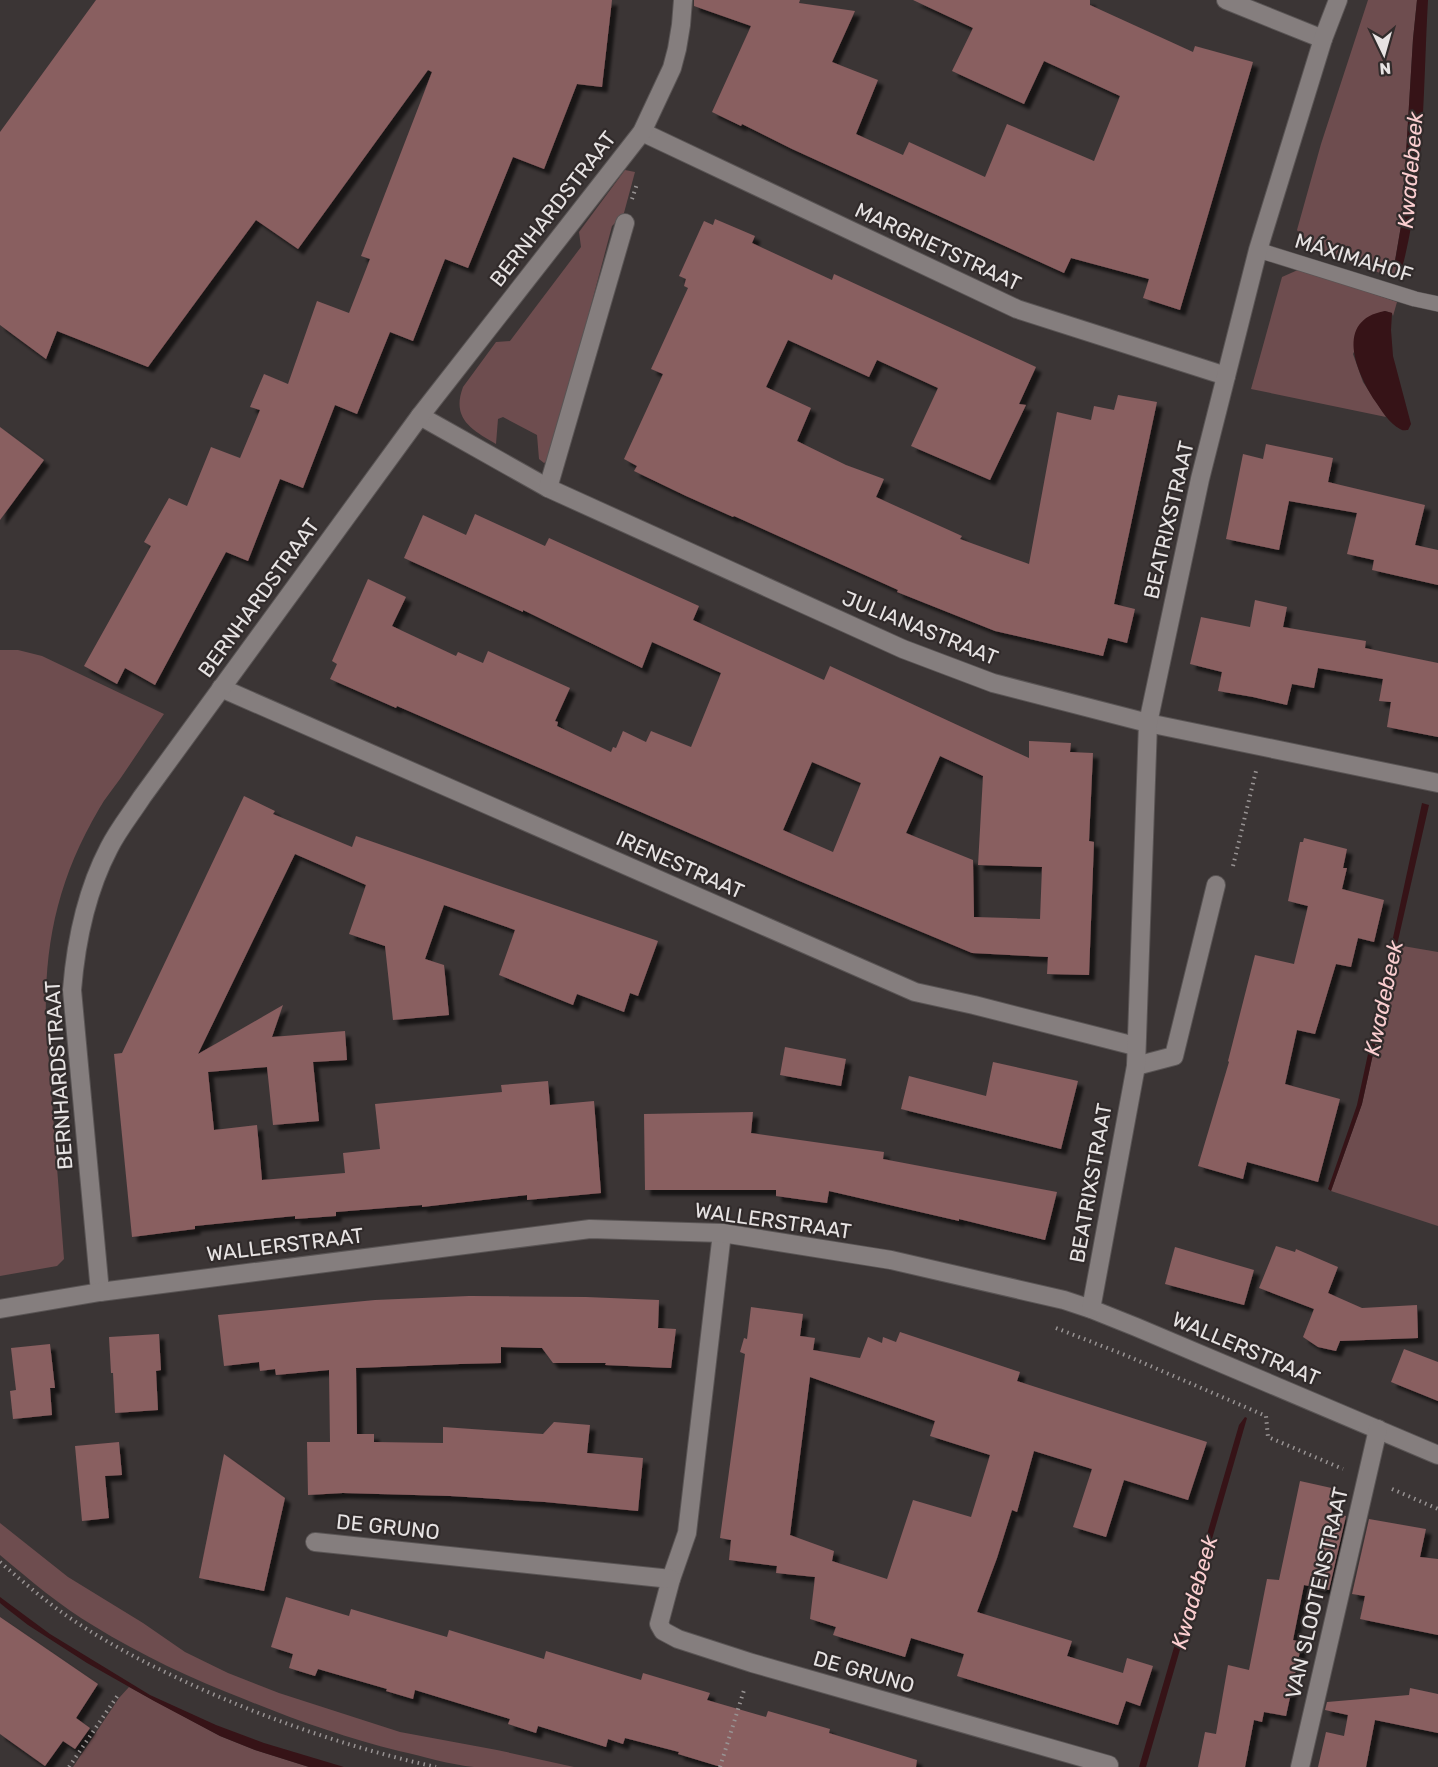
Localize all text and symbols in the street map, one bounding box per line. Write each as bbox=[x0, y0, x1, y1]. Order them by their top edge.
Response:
north arrow bbox=[1354, 24, 1414, 84]
text: N bbox=[1379, 58, 1392, 78]
water label: Kwadebeek bbox=[1392, 110, 1429, 230]
street label: BERNHARDSTRAAT bbox=[484, 126, 621, 291]
street label: MARGRIETSTRAAT bbox=[851, 197, 1025, 296]
street label: MÁXIMAHOF bbox=[1292, 228, 1416, 287]
street label: BEATRIXSTRAAT bbox=[1138, 438, 1199, 601]
street label: BERNHARDSTRAAT bbox=[193, 514, 325, 682]
street label: JULIANASTRAAT bbox=[839, 585, 1002, 670]
street label: IRENESTRAAT bbox=[612, 825, 748, 904]
water label: Kwadebeek bbox=[1358, 937, 1409, 1058]
street label: BERNHARDSTRAAT bbox=[39, 979, 78, 1171]
street label: BEATRIXSTRAAT bbox=[1064, 1101, 1117, 1265]
street label: WALLERSTRAAT bbox=[693, 1197, 853, 1244]
street label: WALLERSTRAAT bbox=[205, 1222, 365, 1267]
street label: WALLERSTRAAT bbox=[1169, 1306, 1324, 1391]
street label: VAN SLOOTENSTRAAT bbox=[1280, 1485, 1353, 1701]
street label: DE GRUNO bbox=[335, 1509, 441, 1544]
water label: Kwadebeek bbox=[1165, 1532, 1224, 1652]
street label: DE GRUNO bbox=[811, 1645, 918, 1698]

